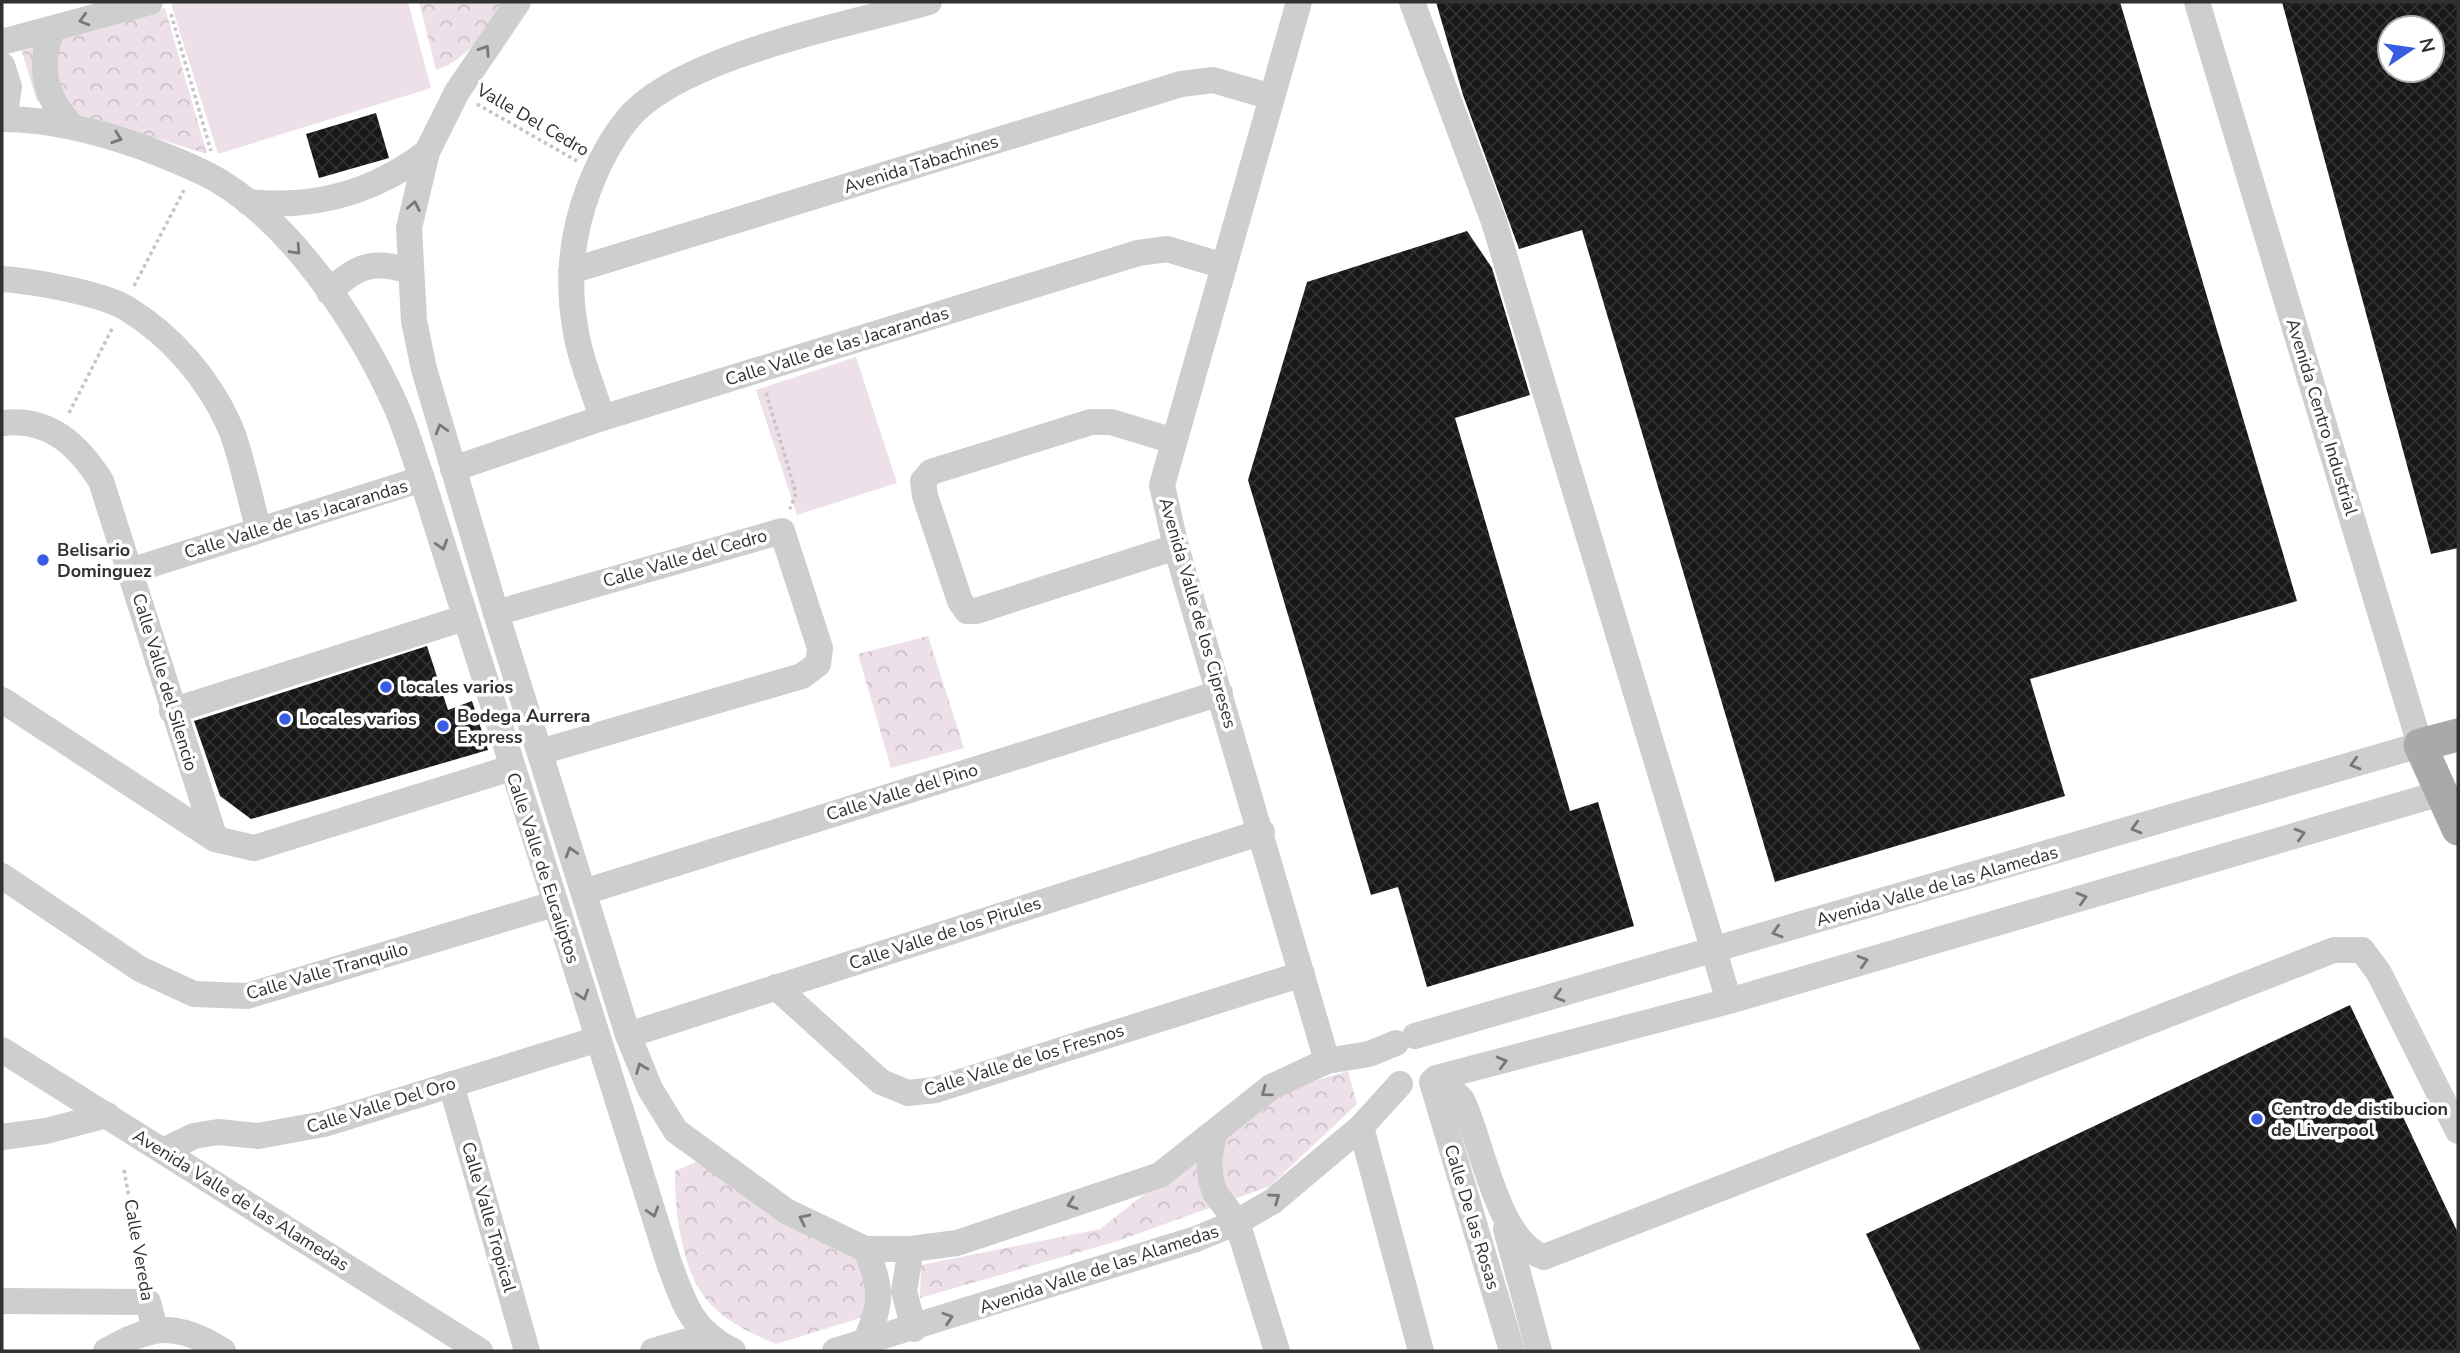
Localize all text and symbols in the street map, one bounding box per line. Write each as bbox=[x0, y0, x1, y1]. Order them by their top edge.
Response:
one-way arrow bbox=[78, 12, 90, 26]
north arrow bbox=[2376, 14, 2446, 84]
text: N bbox=[2412, 36, 2441, 55]
one-way arrow bbox=[476, 45, 489, 58]
street label: Valle Del Cedro bbox=[471, 77, 594, 162]
street label: Avenida Tabachines bbox=[841, 129, 1001, 199]
one-way arrow bbox=[110, 130, 122, 145]
one-way arrow bbox=[405, 200, 420, 212]
one-way arrow bbox=[288, 242, 301, 255]
street label: Calle Valle de las Jacarandas bbox=[722, 301, 952, 391]
street label: Avenida Centro Industrial bbox=[2281, 316, 2364, 519]
one-way arrow bbox=[435, 424, 450, 436]
street label: Calle Valle de las Jacarandas bbox=[181, 474, 411, 564]
street label: Avenida Valle de los Cipreses bbox=[1154, 495, 1242, 731]
street label: Calle Valle del Cedro bbox=[600, 523, 770, 593]
place label: Belisario Dominguez bbox=[57, 538, 152, 583]
one-way arrow bbox=[433, 538, 448, 550]
marker: Belisario Dominguez bbox=[35, 552, 51, 568]
street label: Calle Valle del Silencio bbox=[127, 590, 203, 774]
place label: locales varios bbox=[400, 675, 514, 699]
marker: locales varios bbox=[378, 679, 394, 695]
place label: Bodega Aurrera Express bbox=[457, 704, 590, 749]
place label: Locales varios bbox=[299, 707, 417, 731]
marker: Locales varios bbox=[277, 711, 293, 727]
marker: Bodega Aurrera Express bbox=[435, 718, 451, 734]
one-way arrow bbox=[2349, 756, 2361, 770]
street label: Calle Valle del Pino bbox=[823, 757, 981, 827]
street label: Calle Valle de Eucaliptos bbox=[501, 769, 585, 967]
one-way arrow bbox=[2131, 819, 2143, 834]
one-way arrow bbox=[2294, 827, 2306, 842]
street label: Avenida Valle de las Alamedas bbox=[1813, 840, 2061, 932]
one-way arrow bbox=[565, 846, 580, 858]
street label: Calle Valle de los Pirules bbox=[846, 891, 1044, 975]
one-way arrow bbox=[2075, 891, 2087, 906]
one-way arrow bbox=[1771, 924, 1783, 938]
street label: Calle Valle Tranquilo bbox=[243, 936, 411, 1006]
one-way arrow bbox=[1857, 955, 1869, 970]
one-way arrow bbox=[1553, 988, 1565, 1003]
one-way arrow bbox=[575, 989, 590, 1001]
street label: Calle Valle de los Fresnos bbox=[921, 1018, 1127, 1102]
one-way arrow bbox=[1496, 1055, 1508, 1070]
one-way arrow bbox=[636, 1063, 650, 1075]
street label: Calle Valle Del Oro bbox=[303, 1071, 459, 1139]
one-way arrow bbox=[1262, 1084, 1274, 1096]
place label: Centro de distibucion de Liverpool bbox=[2271, 1097, 2448, 1142]
marker: Centro de distibucion de Liverpool bbox=[2249, 1111, 2265, 1127]
street label: Avenida Valle de las Alamedas bbox=[128, 1123, 354, 1277]
street label: Calle Valle Tropical bbox=[456, 1139, 522, 1296]
street label: Calle De las Rosas bbox=[1439, 1142, 1505, 1292]
one-way arrow bbox=[1267, 1194, 1280, 1206]
one-way arrow bbox=[1066, 1196, 1079, 1210]
street label: Calle Vereda bbox=[118, 1197, 160, 1303]
one-way arrow bbox=[644, 1206, 659, 1218]
one-way arrow bbox=[799, 1214, 811, 1228]
street label: Avenida Valle de las Alamedas bbox=[976, 1219, 1222, 1319]
one-way arrow bbox=[942, 1312, 954, 1327]

